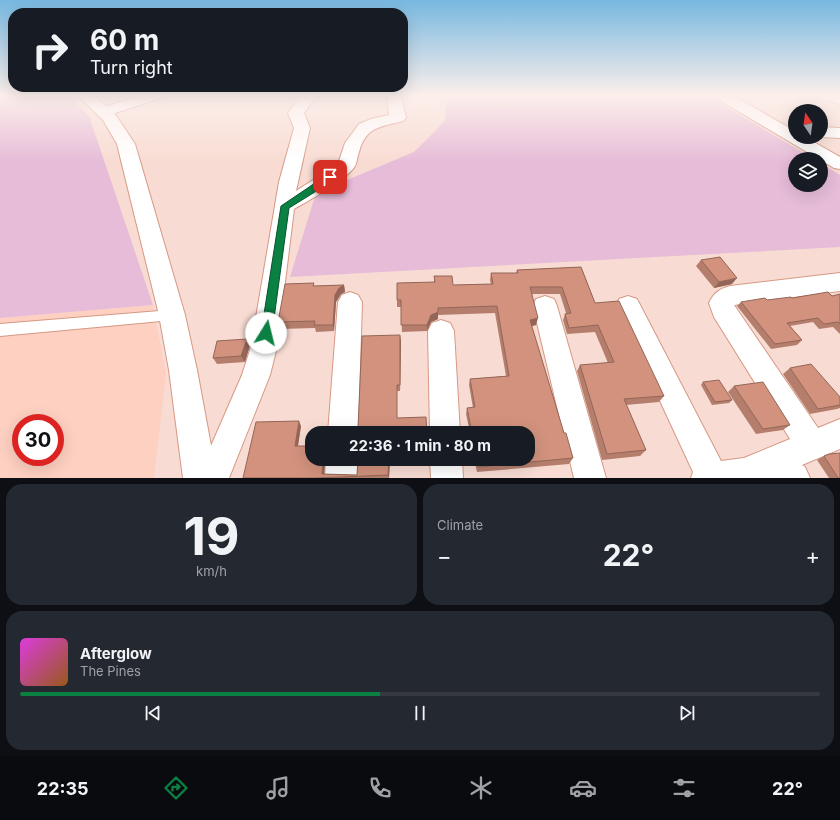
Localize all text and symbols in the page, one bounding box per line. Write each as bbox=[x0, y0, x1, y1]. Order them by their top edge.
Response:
text: 60 m bbox=[90, 23, 159, 57]
icon: right bbox=[24, 24, 76, 76]
text: Turn right bbox=[90, 57, 173, 78]
north arrow bbox=[788, 104, 828, 144]
map controls bbox=[788, 104, 828, 192]
button: layers bbox=[788, 152, 828, 192]
pin bbox=[313, 160, 347, 194]
icon: arrive bbox=[319, 166, 341, 188]
position arrow bbox=[245, 312, 287, 354]
speed limit sign: 30 bbox=[12, 414, 64, 466]
text: 22:36 · 1 min · 80 m bbox=[349, 436, 491, 455]
text: 19 bbox=[183, 505, 240, 568]
text: Climate bbox=[437, 517, 483, 533]
text: 22° bbox=[603, 537, 654, 573]
text: − bbox=[437, 543, 452, 569]
text: + bbox=[805, 543, 820, 569]
text: km/h bbox=[196, 563, 227, 579]
text: Afterglow bbox=[80, 644, 152, 663]
text: The Pines bbox=[80, 663, 141, 679]
icon: previous bbox=[142, 702, 164, 724]
icon: pause bbox=[409, 702, 431, 724]
icon: next bbox=[676, 702, 698, 724]
icon: directions bbox=[162, 774, 190, 802]
icon: music bbox=[264, 774, 292, 802]
icon: phone bbox=[366, 774, 394, 802]
icon: climate bbox=[467, 774, 495, 802]
icon: car bbox=[569, 774, 597, 802]
icon: filters bbox=[670, 774, 698, 802]
text: 22:35 bbox=[37, 778, 89, 799]
text: 22° bbox=[772, 778, 803, 799]

